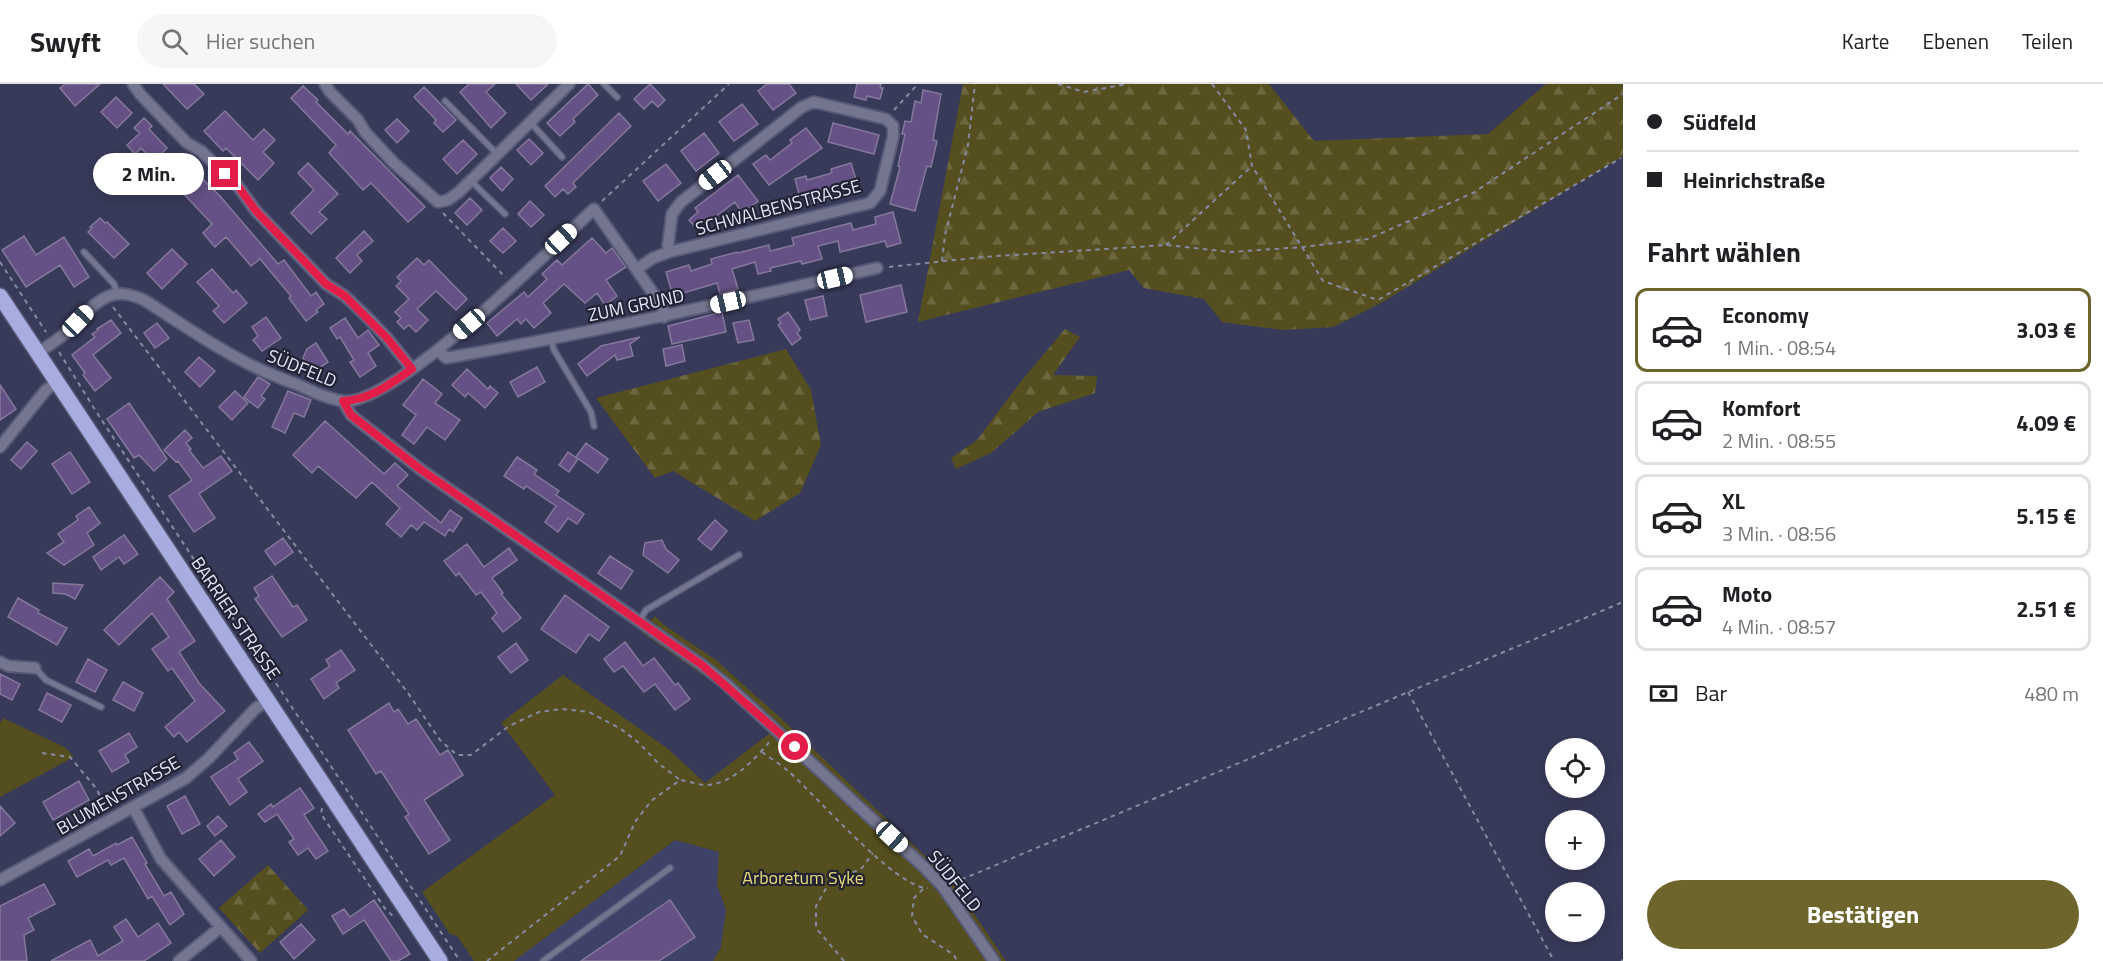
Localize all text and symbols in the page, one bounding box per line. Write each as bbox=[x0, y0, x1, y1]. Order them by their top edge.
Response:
search box bbox=[137, 14, 557, 68]
text: Swyft bbox=[30, 20, 101, 63]
text: Hier suchen bbox=[206, 24, 315, 58]
icon: search bbox=[158, 25, 191, 58]
text: Karte bbox=[1842, 25, 1889, 57]
text: Ebenen bbox=[1922, 25, 1989, 57]
text: Teilen bbox=[2022, 25, 2073, 57]
text: Südfeld bbox=[1683, 105, 1756, 139]
callout: 2 Min. bbox=[93, 153, 204, 195]
car bbox=[695, 157, 735, 193]
text: 2 Min. bbox=[121, 158, 176, 189]
route end bbox=[211, 160, 238, 187]
text: Heinrichstraße bbox=[1683, 163, 1825, 197]
street label: SCHWALBENSTRASSE bbox=[692, 172, 864, 242]
car bbox=[542, 220, 580, 258]
text: Fahrt wählen bbox=[1647, 231, 1801, 272]
car bbox=[815, 265, 855, 291]
street label: ZUM GRUND bbox=[585, 282, 687, 328]
car bbox=[708, 289, 748, 315]
text: Economy bbox=[1722, 298, 1809, 332]
car bbox=[59, 302, 97, 340]
icon: car bbox=[1650, 303, 1704, 357]
car bbox=[450, 305, 488, 343]
text: 3.03 € bbox=[2016, 313, 2076, 347]
text: 1 Min. · 08:54 bbox=[1722, 332, 1836, 363]
street label: SÜDFELD bbox=[263, 342, 341, 394]
text: Komfort bbox=[1722, 391, 1801, 425]
icon: car bbox=[1650, 396, 1704, 450]
text: 4.09 € bbox=[2016, 406, 2076, 440]
text: 2 Min. · 08:55 bbox=[1722, 425, 1836, 456]
text: XL bbox=[1722, 484, 1745, 518]
icon: car bbox=[1650, 489, 1704, 543]
text: 5.15 € bbox=[2016, 499, 2076, 533]
text: 3 Min. · 08:56 bbox=[1722, 518, 1836, 549]
street label: BARRIER STRASSE bbox=[185, 551, 287, 685]
text: Moto bbox=[1722, 577, 1772, 611]
icon: car bbox=[1650, 582, 1704, 636]
text: 2.51 € bbox=[2016, 592, 2076, 626]
text: 4 Min. · 08:57 bbox=[1722, 611, 1836, 642]
text: Bar bbox=[1695, 676, 1727, 710]
icon: cash bbox=[1647, 677, 1680, 710]
text: 480 m bbox=[2024, 678, 2079, 709]
route start bbox=[781, 733, 808, 760]
map controls bbox=[1545, 738, 1605, 942]
button: locate bbox=[1545, 738, 1605, 798]
street label: BLUMENSTRASSE bbox=[51, 749, 185, 841]
button: + bbox=[1545, 810, 1605, 870]
car bbox=[873, 818, 911, 856]
street label: SÜDFELD bbox=[922, 844, 988, 918]
park label: Arboretum Syke bbox=[742, 864, 864, 891]
button: Bestätigen bbox=[1647, 880, 2079, 949]
button: − bbox=[1545, 882, 1605, 942]

